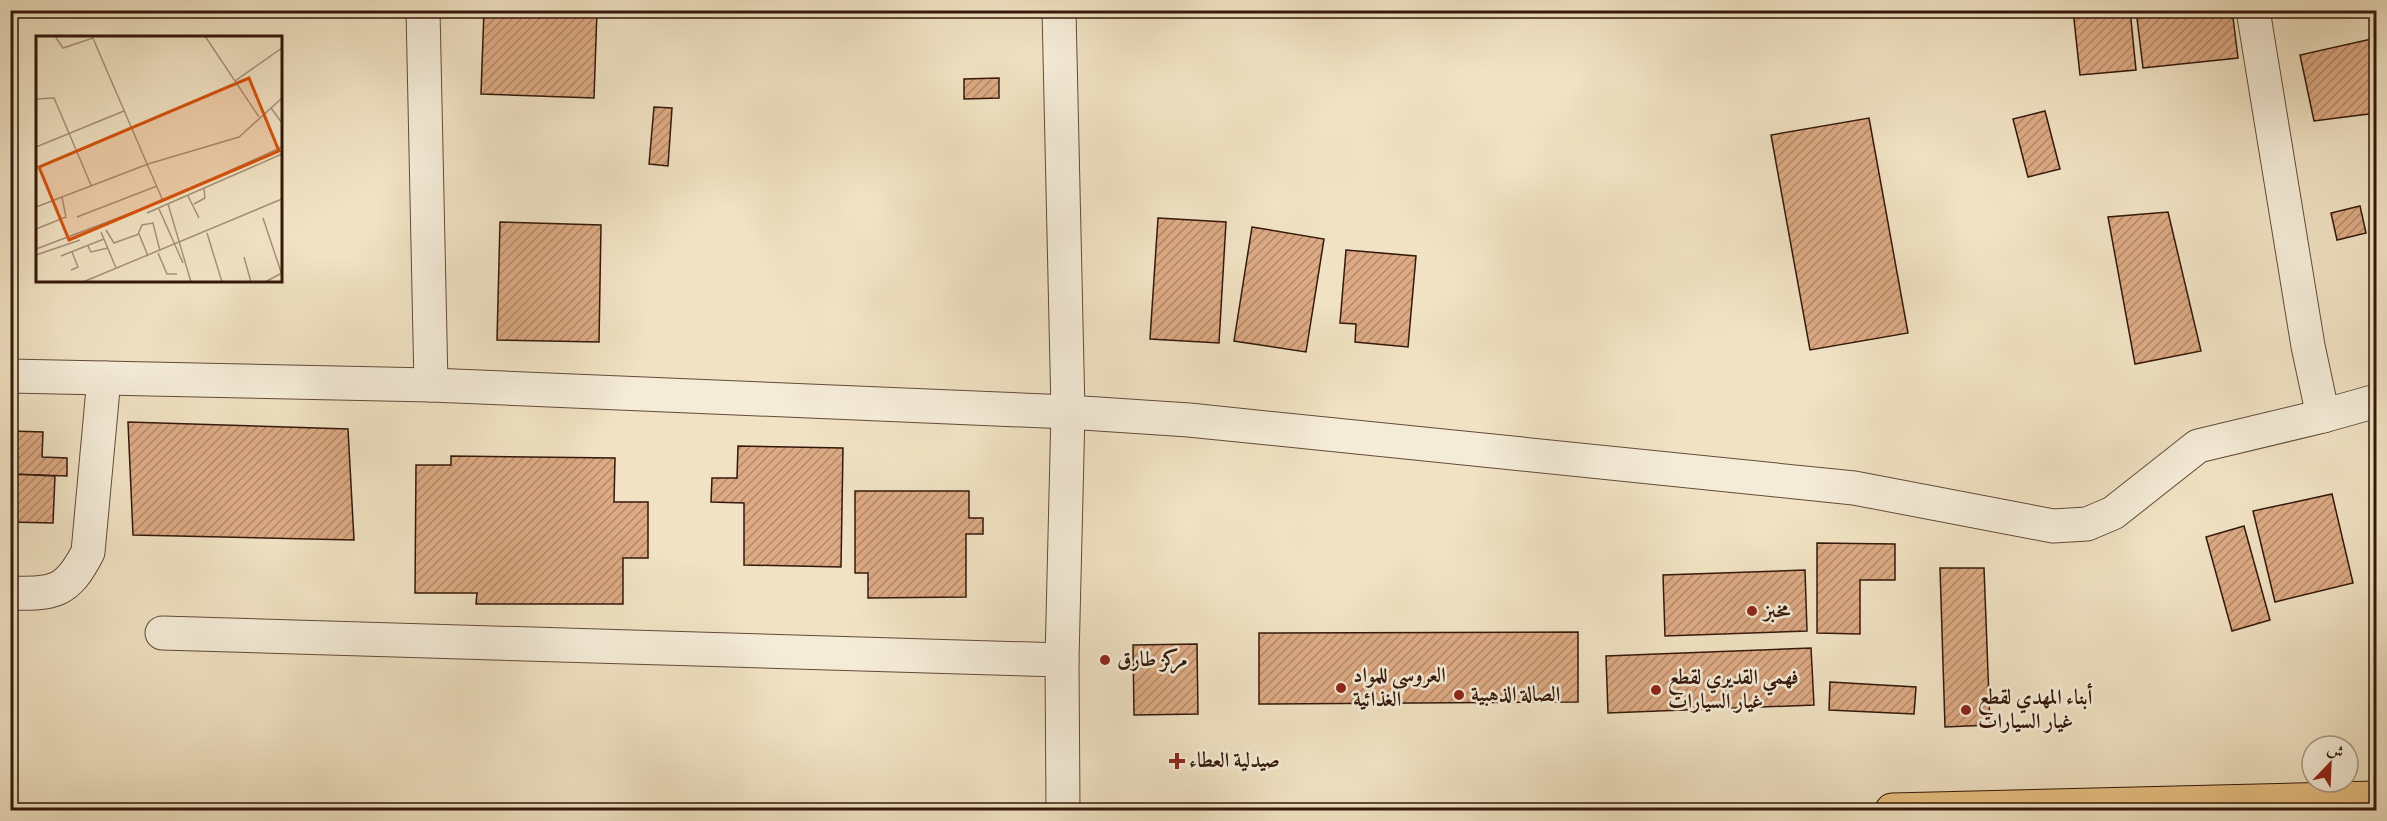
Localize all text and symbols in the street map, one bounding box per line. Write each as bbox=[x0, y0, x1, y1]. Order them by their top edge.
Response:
inset map bbox=[36, 36, 282, 282]
place label: مخبز bbox=[1762, 597, 1791, 626]
marker: مخبز bbox=[1745, 604, 1759, 618]
place label: مركز طارق bbox=[1117, 646, 1187, 675]
marker: مركز طارق bbox=[1098, 653, 1112, 667]
place label: العروسي للمواد الغذائية bbox=[1353, 662, 1446, 715]
place label: فهمي القديري لقطع غيار السيارات bbox=[1668, 664, 1799, 717]
marker: العروسي للمواد الغذائية bbox=[1334, 681, 1348, 695]
place label: الصالة الذهبية bbox=[1471, 681, 1560, 710]
marker: فهمي القديري لقطع غيار السيارات bbox=[1649, 683, 1663, 697]
place label: أبناء المهدي لقطع غيار السيارات bbox=[1978, 683, 2093, 737]
marker: الصالة الذهبية bbox=[1452, 688, 1466, 702]
marker: أبناء المهدي لقطع غيار السيارات bbox=[1959, 703, 1973, 717]
north arrow bbox=[2300, 734, 2360, 794]
text: ش bbox=[2323, 739, 2347, 765]
place label: صيدلية العطاء bbox=[1189, 747, 1280, 776]
marker: صيدلية العطاء bbox=[1170, 754, 1184, 768]

